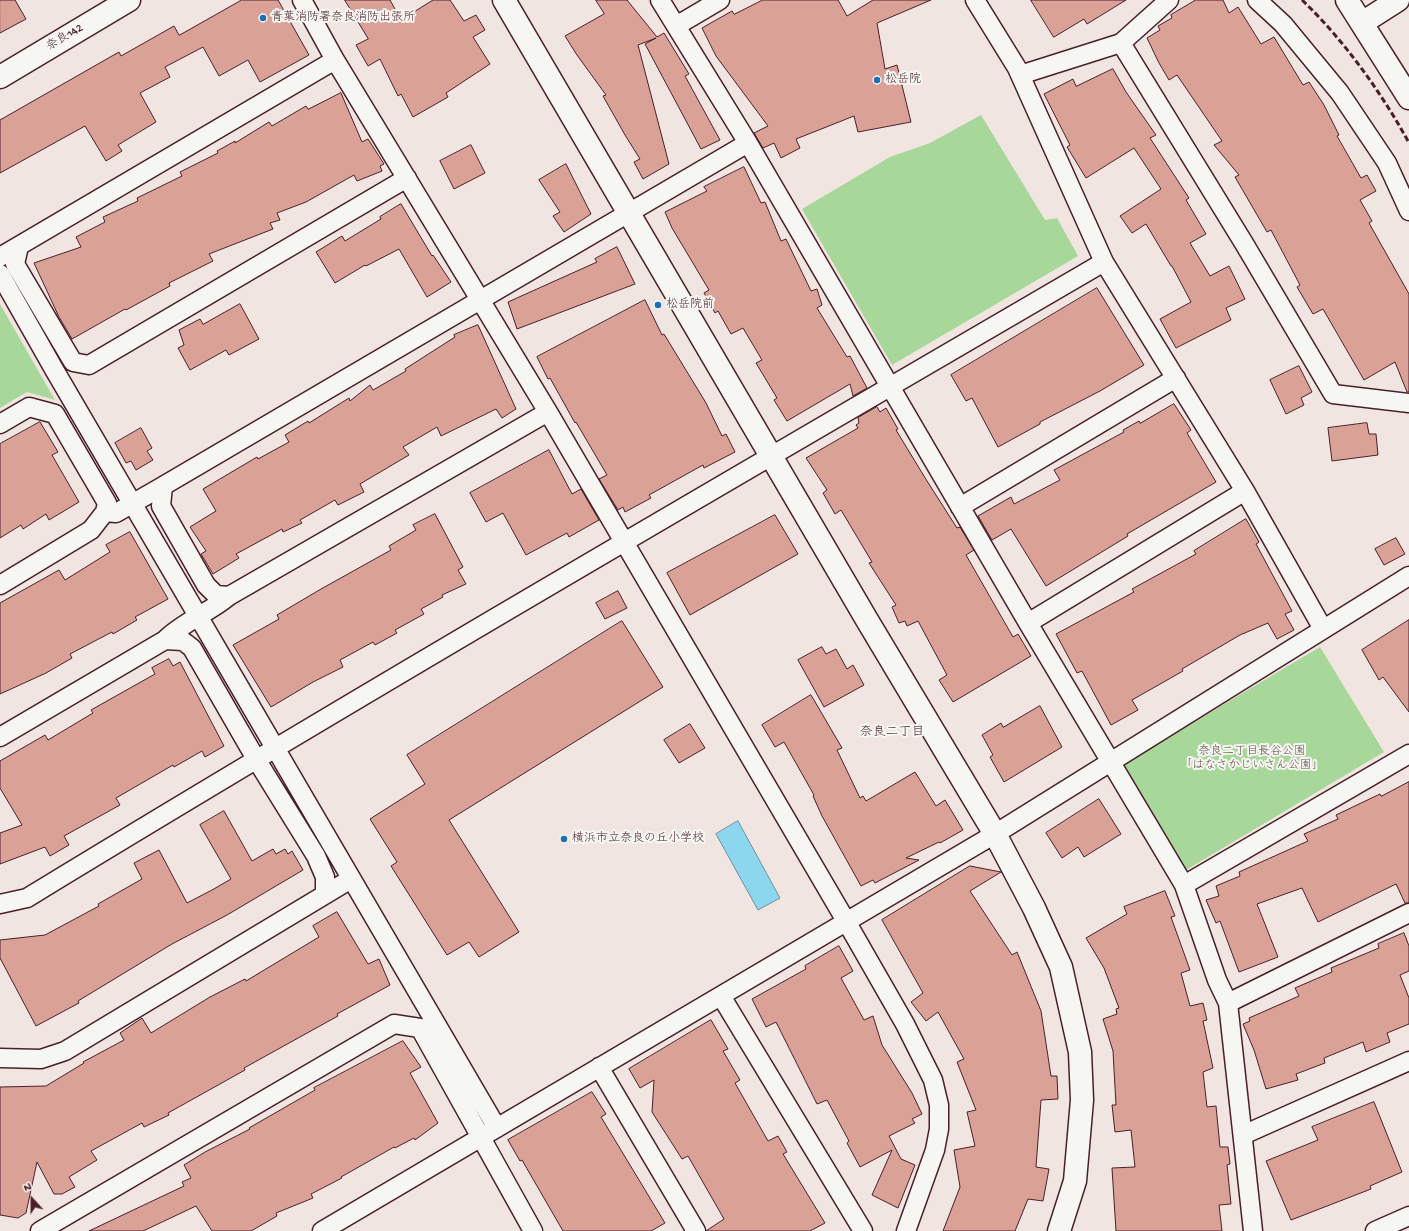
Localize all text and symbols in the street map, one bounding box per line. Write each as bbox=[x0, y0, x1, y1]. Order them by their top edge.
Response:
place label: 青葉消防署奈良消防出張所 bbox=[271, 11, 415, 25]
marker: 青葉消防署奈良消防出張所 bbox=[258, 13, 268, 23]
street label: 奈良142 bbox=[44, 21, 86, 55]
place label: 松岳院 bbox=[885, 73, 921, 87]
marker: 松岳院 bbox=[872, 75, 882, 85]
place label: 松岳院前 bbox=[666, 298, 714, 312]
marker: 松岳院前 bbox=[653, 300, 663, 310]
district label: 奈良二丁目 bbox=[860, 725, 924, 741]
park label: 奈良二丁目長谷公園 「はなさかじいさん公園」 bbox=[1180, 745, 1324, 773]
place label: 横浜市立奈良の丘小学校 bbox=[572, 832, 704, 846]
marker: 横浜市立奈良の丘小学校 bbox=[559, 834, 569, 844]
north arrow bbox=[12, 1179, 52, 1219]
text: N bbox=[22, 1181, 33, 1195]

